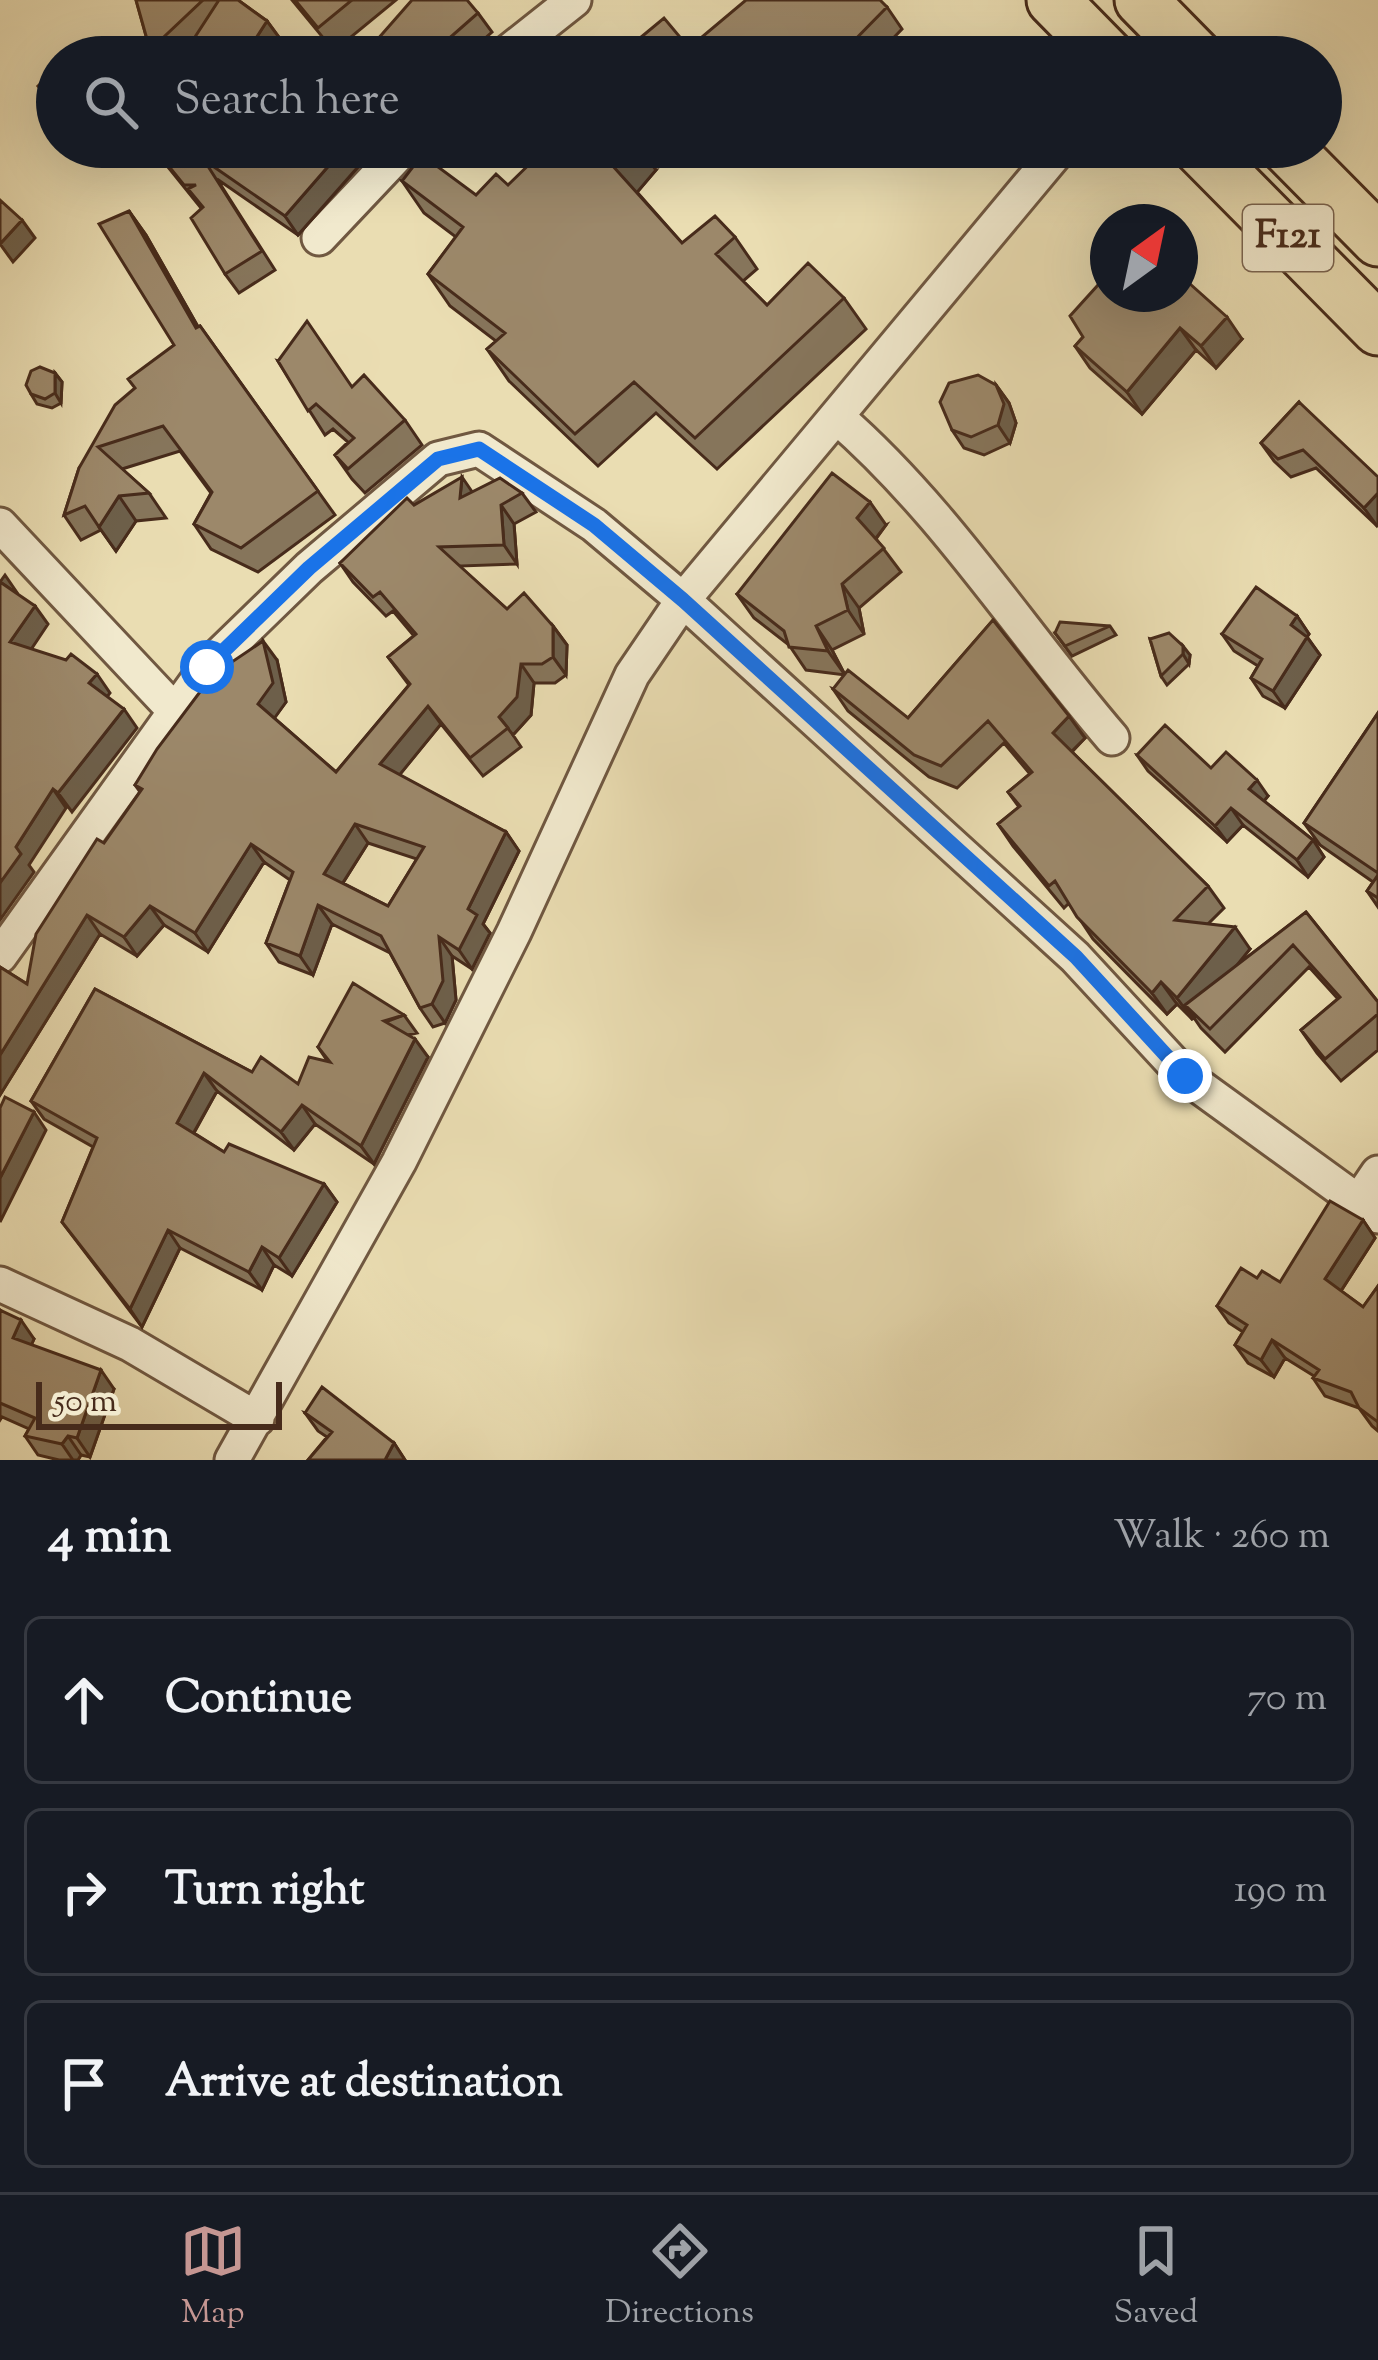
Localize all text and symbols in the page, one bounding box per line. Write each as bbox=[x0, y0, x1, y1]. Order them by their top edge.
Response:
search box bbox=[36, 36, 1342, 168]
icon: search bbox=[78, 69, 144, 135]
text: Search here bbox=[174, 70, 400, 135]
north arrow bbox=[1090, 204, 1198, 312]
road number: F121 bbox=[1243, 205, 1333, 271]
route start bbox=[180, 640, 234, 694]
route end bbox=[1158, 1049, 1212, 1103]
scale bar bbox=[36, 1376, 282, 1429]
text: 50 m bbox=[54, 1379, 117, 1427]
text: 4 min bbox=[48, 1502, 171, 1575]
text: Walk · 260 m bbox=[1113, 1510, 1330, 1566]
icon: ahead bbox=[51, 1667, 117, 1733]
text: Continue bbox=[165, 1668, 352, 1733]
text: 70 m bbox=[1247, 1672, 1327, 1728]
icon: right bbox=[51, 1859, 117, 1925]
text: Turn right bbox=[165, 1860, 364, 1925]
text: 190 m bbox=[1234, 1864, 1327, 1920]
icon: arrive bbox=[51, 2051, 117, 2117]
text: Arrive at destination bbox=[165, 2052, 563, 2117]
tab: Map bbox=[180, 2218, 246, 2338]
tab: Directions bbox=[605, 2218, 754, 2338]
tab: Saved bbox=[1114, 2218, 1198, 2338]

